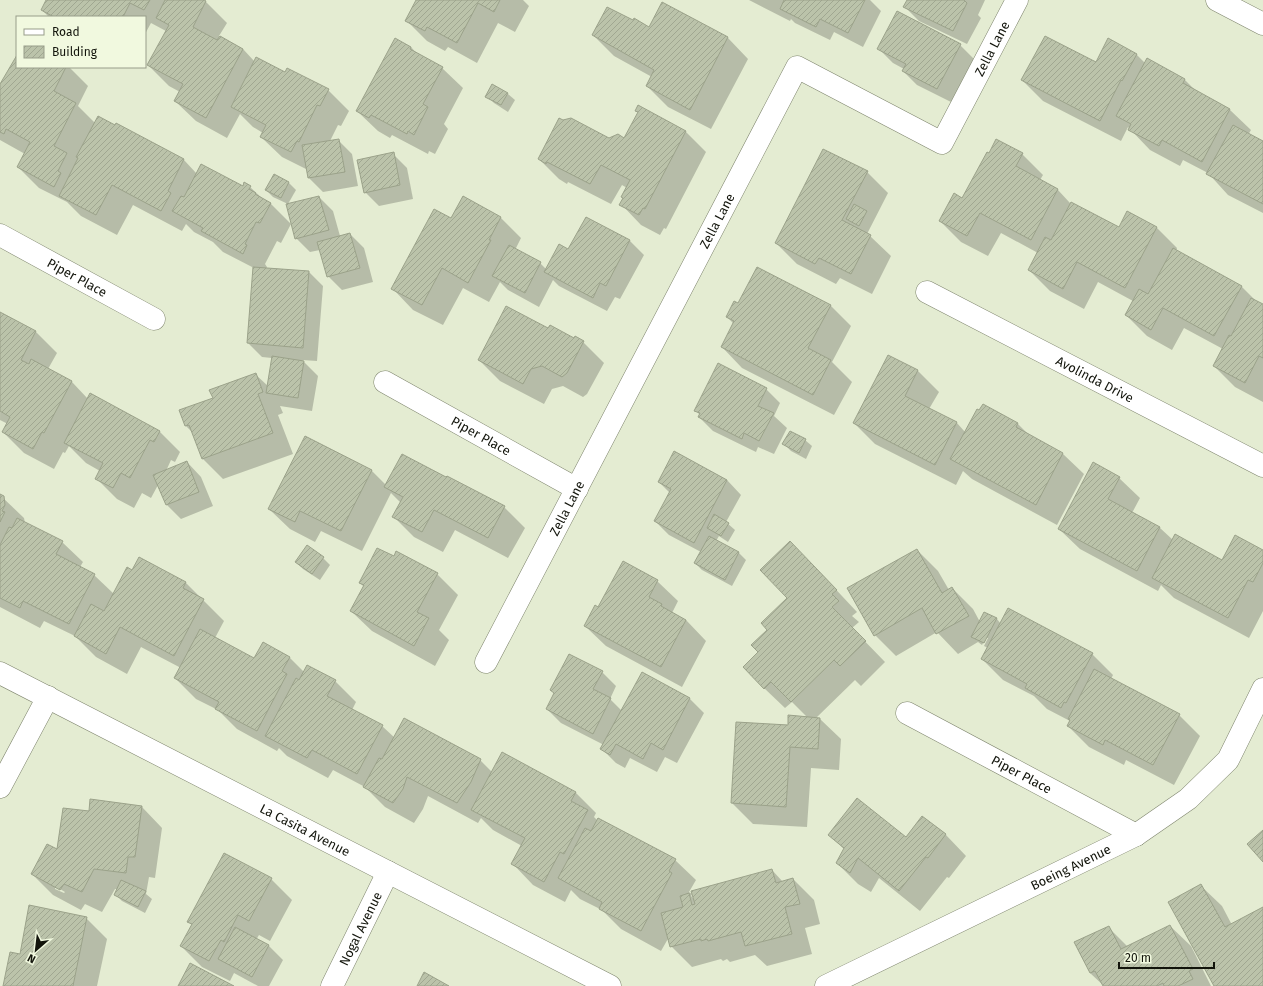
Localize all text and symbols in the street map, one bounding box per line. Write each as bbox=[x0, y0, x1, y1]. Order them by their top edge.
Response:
legend bbox=[16, 16, 146, 68]
street label: Zella Lane bbox=[971, 18, 1012, 78]
text: Road bbox=[52, 25, 80, 39]
text: Building bbox=[52, 45, 98, 59]
street label: Zella Lane bbox=[696, 191, 737, 251]
street label: Piper Place bbox=[45, 255, 110, 299]
street label: Avolinda Drive bbox=[1053, 353, 1136, 405]
street label: Piper Place bbox=[449, 413, 514, 458]
street label: Zella Lane bbox=[546, 478, 587, 538]
street label: Piper Place bbox=[989, 752, 1054, 796]
street label: La Casita Avenue bbox=[258, 800, 353, 859]
street label: Boeing Avenue bbox=[1028, 841, 1113, 893]
street label: Nogal Avenue bbox=[336, 889, 385, 968]
north arrow bbox=[16, 930, 56, 970]
scale bar bbox=[1119, 944, 1214, 970]
text: N bbox=[25, 951, 38, 966]
text: 20 m bbox=[1125, 951, 1151, 965]

